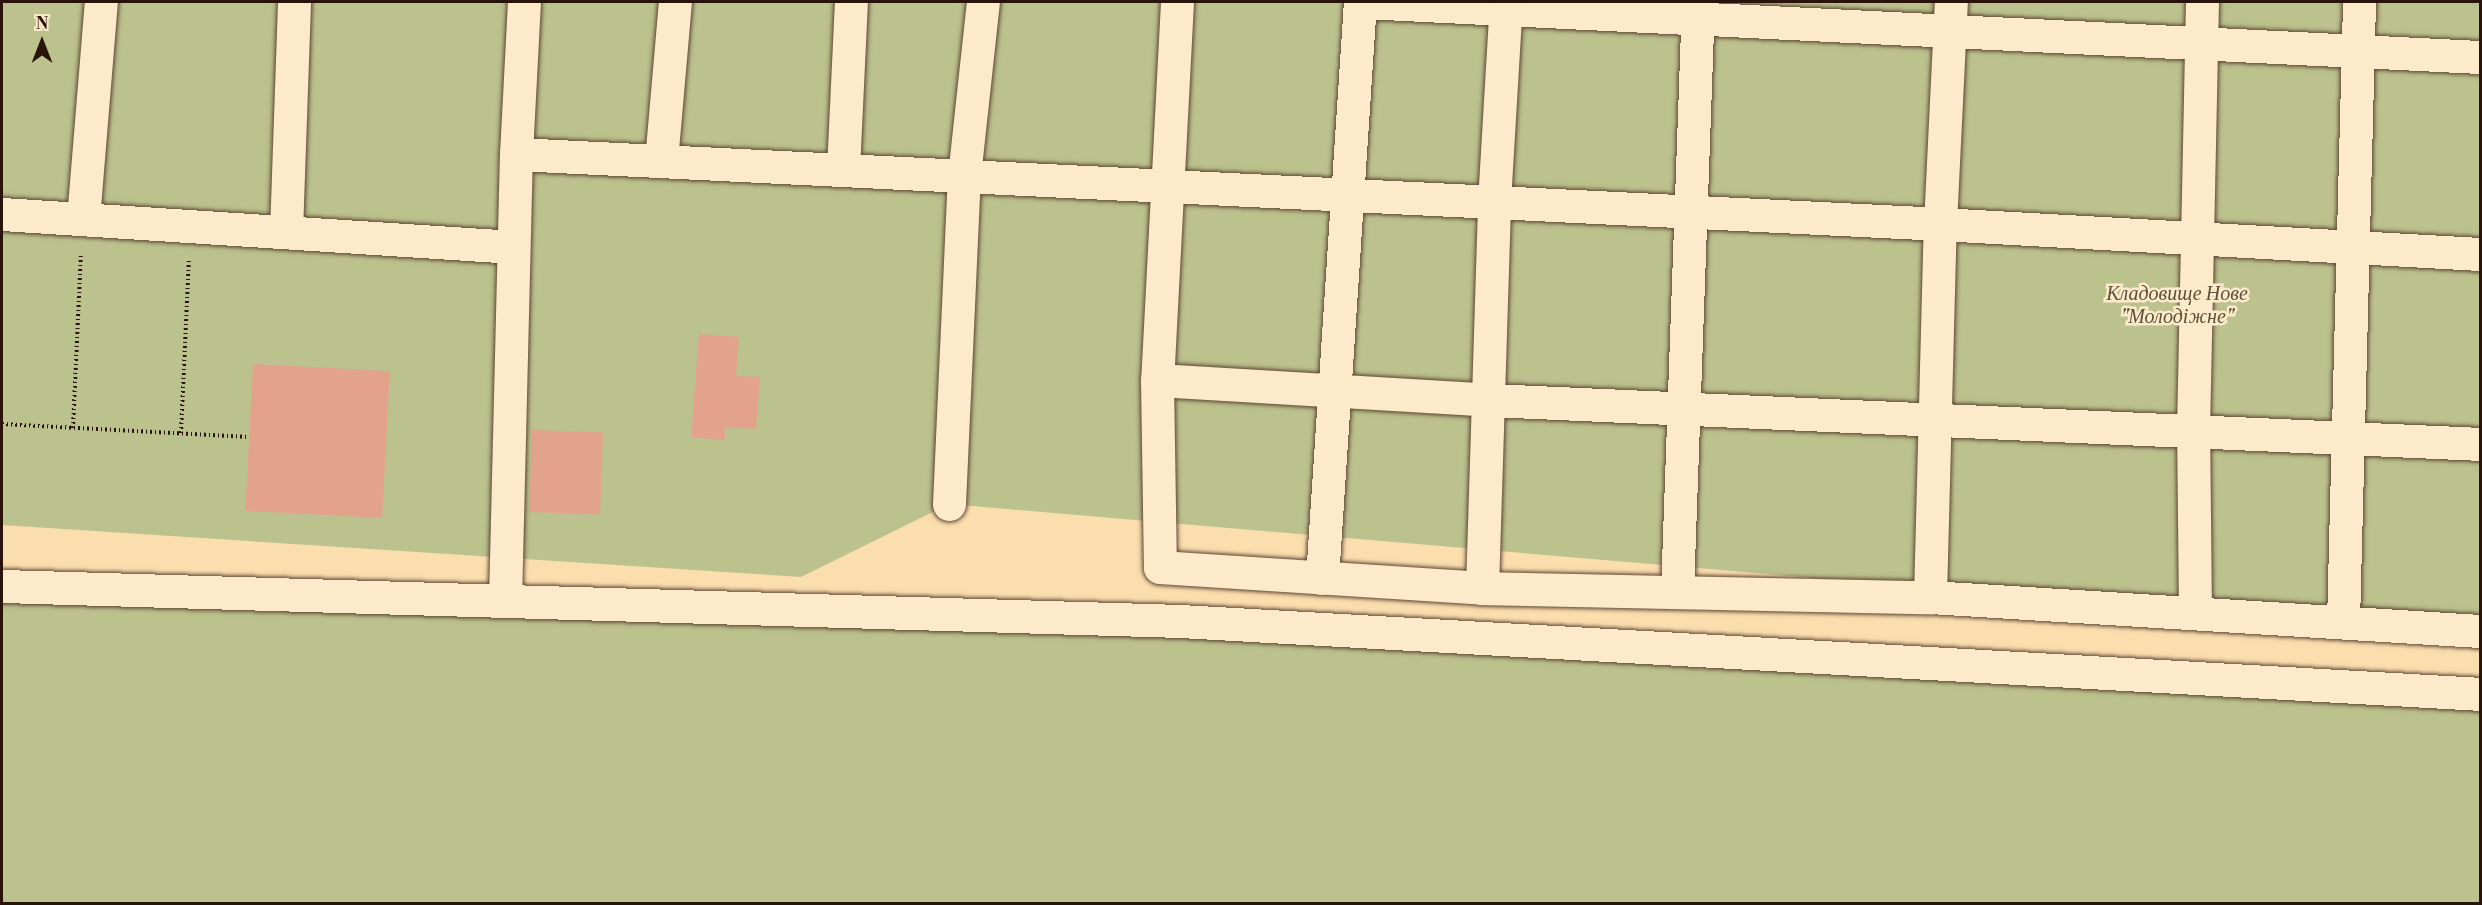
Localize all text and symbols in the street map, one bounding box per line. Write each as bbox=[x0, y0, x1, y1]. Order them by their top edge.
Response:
north arrow bbox=[12, 12, 72, 72]
text: N bbox=[36, 14, 48, 34]
park label: Кладовище Нове "Молодіжне" bbox=[2106, 282, 2248, 329]

